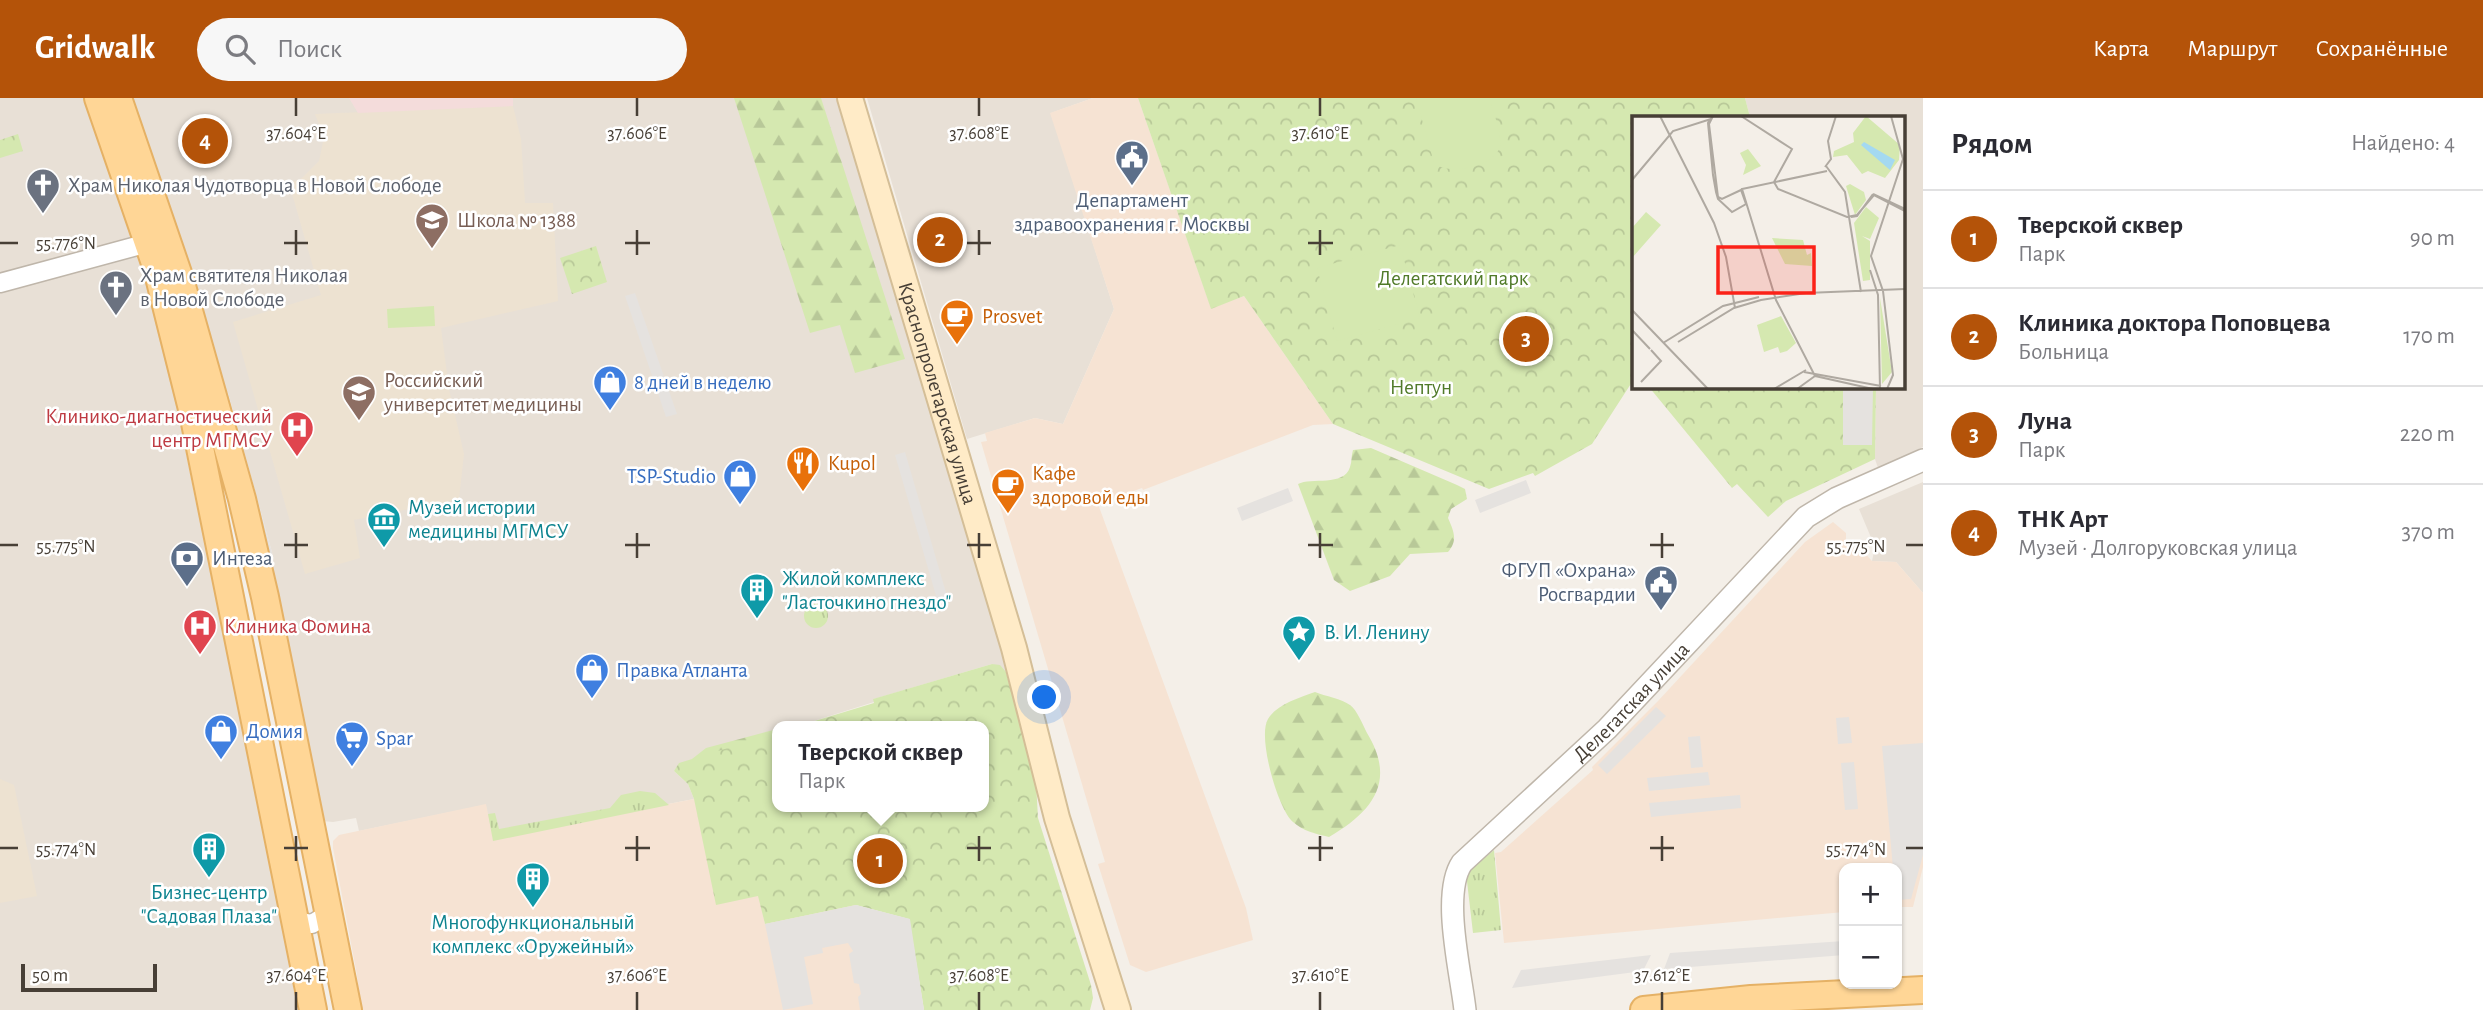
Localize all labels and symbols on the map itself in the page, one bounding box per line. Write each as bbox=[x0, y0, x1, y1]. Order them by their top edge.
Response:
pin: 4 bbox=[182, 115, 228, 167]
inset map bbox=[1632, 116, 1906, 388]
text: 37.604°E bbox=[266, 125, 326, 143]
text: 37.606°E bbox=[607, 125, 667, 143]
text: 37.608°E bbox=[949, 125, 1009, 143]
text: 37.610°E bbox=[1291, 125, 1349, 143]
public building icon: Департамент здравоохранения г. Москвы bbox=[1113, 138, 1151, 187]
church icon: Храм Николая Чудотворца в Новой Слободе bbox=[24, 166, 62, 215]
place label: Храм Николая Чудотворца в Новой Слободе bbox=[68, 175, 442, 196]
place label: Департамент здравоохранения г. Москвы bbox=[1014, 190, 1250, 235]
school or university icon: Школа № 1388 bbox=[413, 201, 451, 250]
place label: Школа № 1388 bbox=[457, 210, 576, 231]
pin: 2 bbox=[917, 214, 963, 266]
text: 55.776°N bbox=[36, 235, 96, 253]
place label: Храм святителя Николая в Новой Слободе bbox=[140, 265, 348, 310]
church icon: Храм святителя Николая в Новой Слободе bbox=[97, 268, 135, 317]
park label: Делегатский парк bbox=[1378, 268, 1529, 289]
street label: Краснопролетарская улица bbox=[894, 280, 981, 507]
cafe icon: Prosvet bbox=[938, 297, 976, 346]
place label: Prosvet bbox=[982, 306, 1043, 327]
pin: 3 bbox=[1503, 313, 1549, 365]
shop icon: 8 дней в неделю bbox=[591, 363, 629, 412]
place label: Российский университет медицины bbox=[383, 370, 582, 415]
place label: 8 дней в неделю bbox=[634, 372, 771, 393]
school or university icon: Российский университет медицины bbox=[340, 373, 378, 422]
park label: Нептун bbox=[1390, 377, 1452, 398]
place label: Клинико-диагностический центр МГМСУ bbox=[45, 406, 272, 451]
hospital icon: Клинико-диагностический центр МГМСУ bbox=[278, 409, 316, 458]
restaurant icon: Kupol bbox=[784, 444, 822, 493]
place label: Kupol bbox=[828, 453, 876, 474]
shop icon: TSP-Studio bbox=[721, 457, 759, 506]
place label: Кафе здоровой еды bbox=[1032, 463, 1149, 508]
place label: TSP-Studio bbox=[627, 466, 716, 487]
cafe icon: Кафе здоровой еды bbox=[989, 466, 1027, 515]
place label: Музей истории медицины МГМСУ bbox=[408, 497, 569, 542]
museum icon: Музей истории медицины МГМСУ bbox=[365, 500, 403, 549]
text: 55.775°N bbox=[36, 538, 96, 556]
text: 55.775°N bbox=[1826, 538, 1886, 556]
bank icon: Интеза bbox=[168, 539, 206, 588]
place label: Интеза bbox=[212, 548, 273, 569]
place label: ФГУП «Охрана» Росгвардии bbox=[1501, 560, 1636, 605]
public building icon: ФГУП «Охрана» Росгвардии bbox=[1642, 563, 1680, 612]
place label: Жилой комплекс "Ласточкино гнездо" bbox=[782, 568, 952, 613]
building icon: Жилой комплекс "Ласточкино гнездо" bbox=[738, 571, 776, 620]
hospital icon: Клиника Фомина bbox=[181, 607, 219, 656]
place icon: В. И. Ленину bbox=[1280, 613, 1318, 662]
place label: Клиника Фомина bbox=[224, 616, 371, 637]
place label: В. И. Ленину bbox=[1324, 622, 1429, 643]
street label: Делегатская улица bbox=[1569, 638, 1694, 766]
shop icon: Правка Атланта bbox=[573, 651, 611, 700]
place label: Правка Атланта bbox=[616, 660, 748, 681]
your location bbox=[1027, 680, 1061, 714]
shop icon: Домия bbox=[202, 712, 240, 761]
supermarket icon: Spar bbox=[333, 719, 371, 768]
place label: Домия bbox=[246, 721, 303, 742]
place label: Spar bbox=[376, 728, 413, 749]
building icon: Бизнес-центр "Садовая Плаза" bbox=[190, 830, 228, 879]
pin: 1 bbox=[857, 835, 903, 887]
text: 55.774°N bbox=[36, 841, 96, 859]
text: 55.774°N bbox=[1826, 841, 1886, 859]
building icon: Многофункциональный комплекс «Оружейный» bbox=[514, 860, 552, 909]
place label: Бизнес-центр "Садовая Плаза" bbox=[141, 882, 277, 927]
place label: Многофункциональный комплекс «Оружейный» bbox=[431, 912, 635, 957]
scale bar bbox=[21, 961, 158, 993]
text: 37.604°E bbox=[266, 967, 326, 985]
text: 37.606°E bbox=[607, 967, 667, 985]
text: 37.608°E bbox=[949, 967, 1009, 985]
text: 37.610°E bbox=[1291, 967, 1349, 985]
text: 37.612°E bbox=[1634, 967, 1690, 985]

